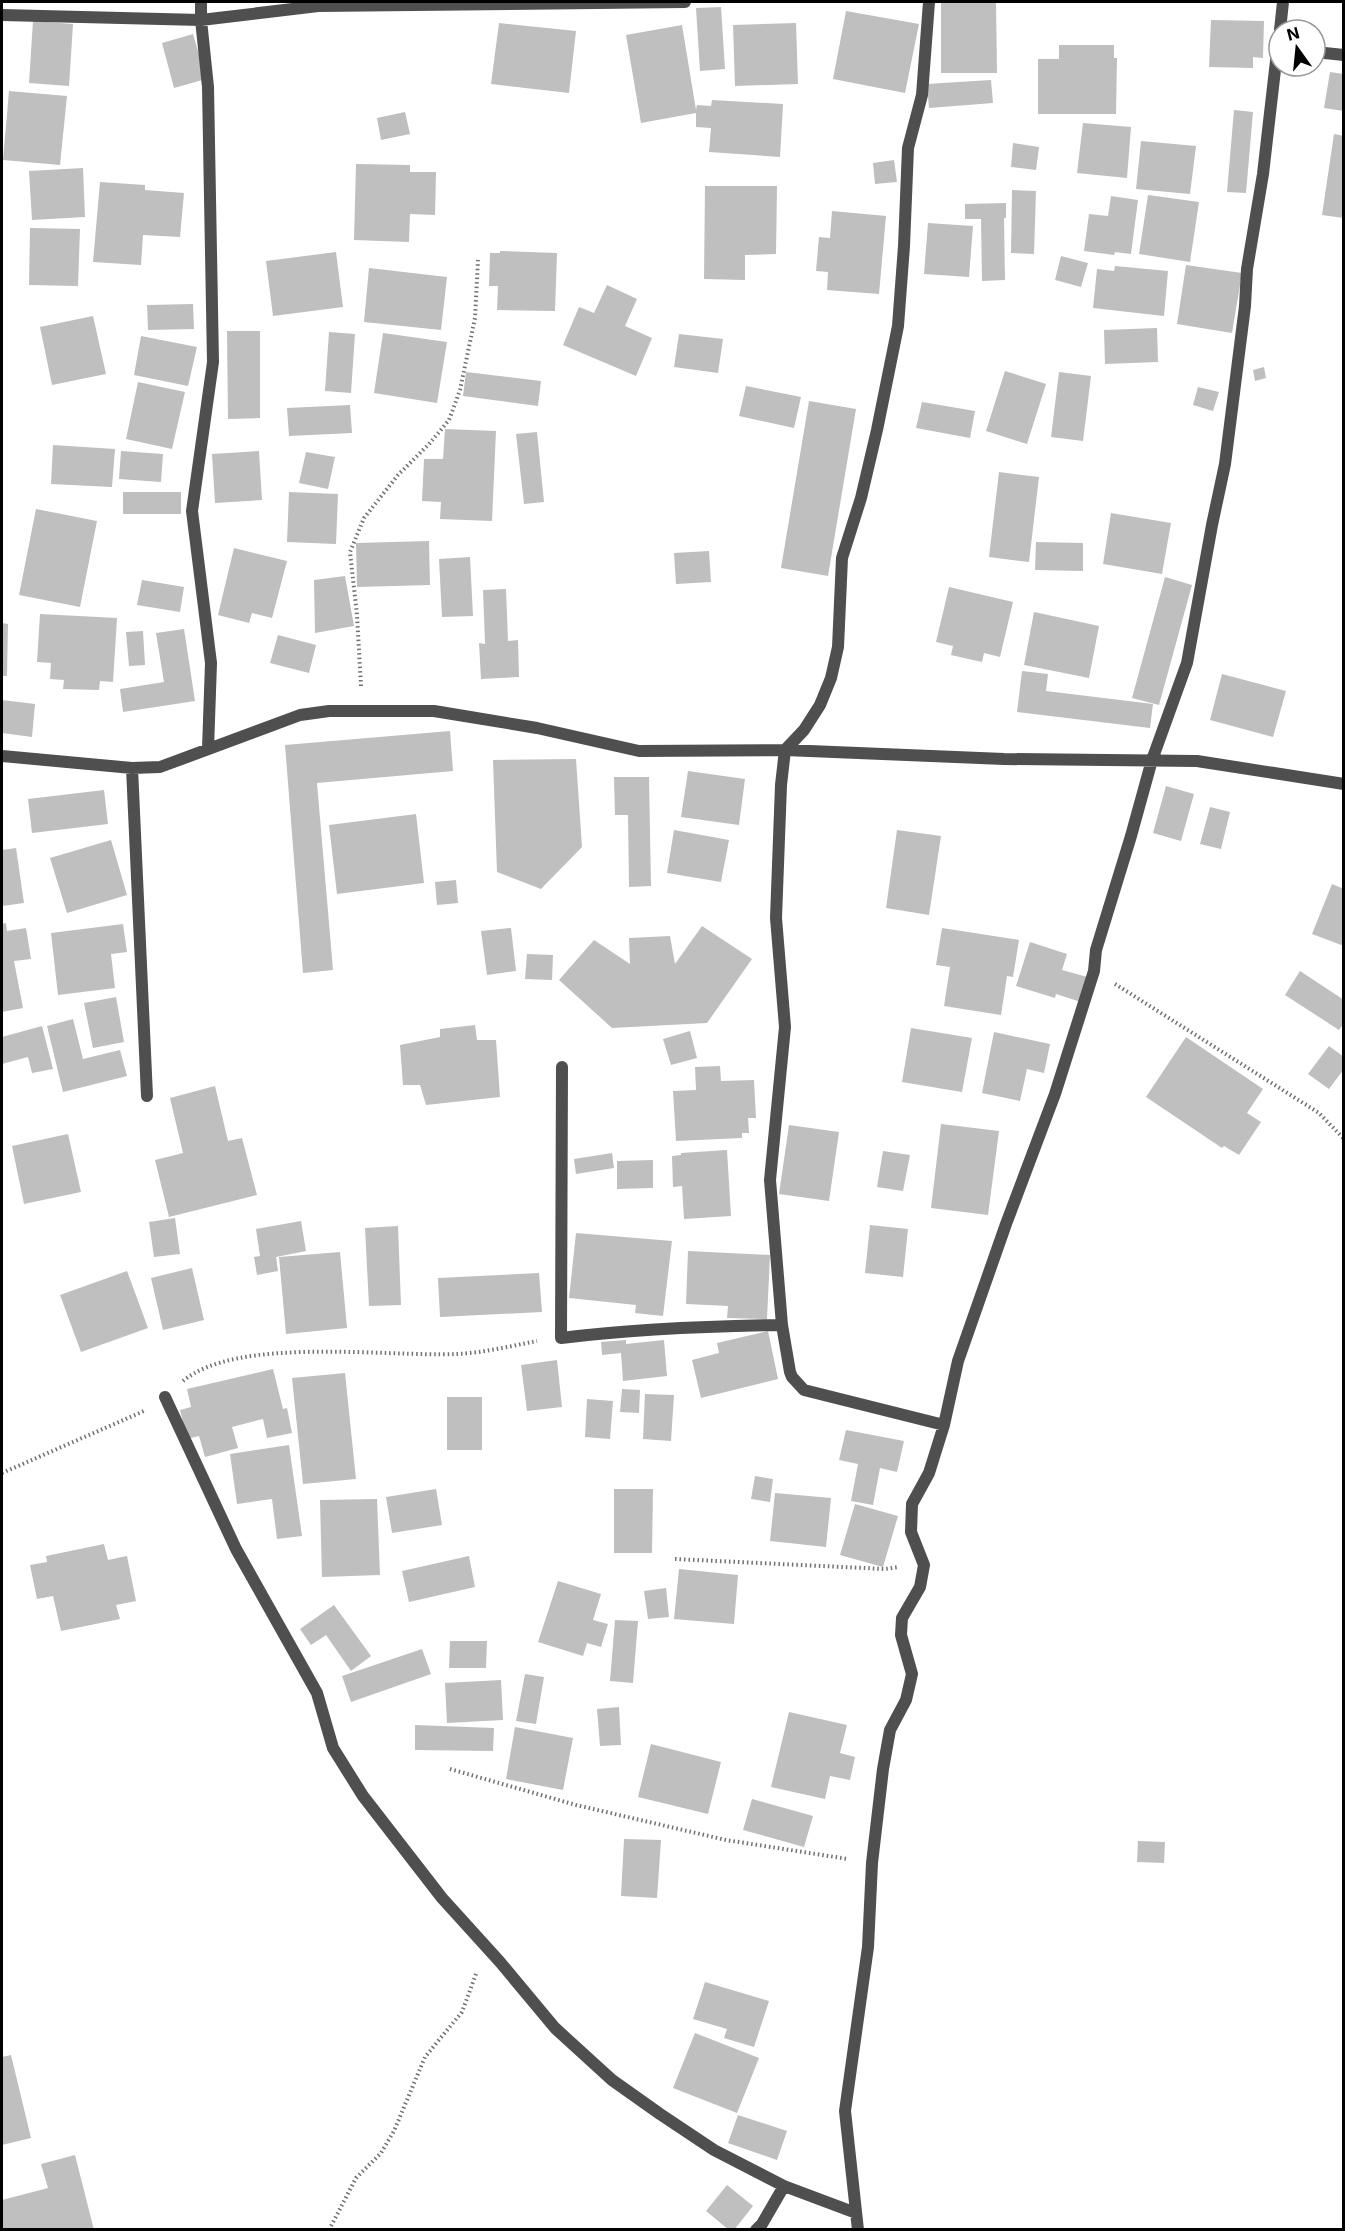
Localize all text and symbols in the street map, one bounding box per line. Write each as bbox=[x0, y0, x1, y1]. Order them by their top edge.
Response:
north arrow bbox=[1267, 18, 1327, 78]
text: N bbox=[1285, 22, 1302, 45]

